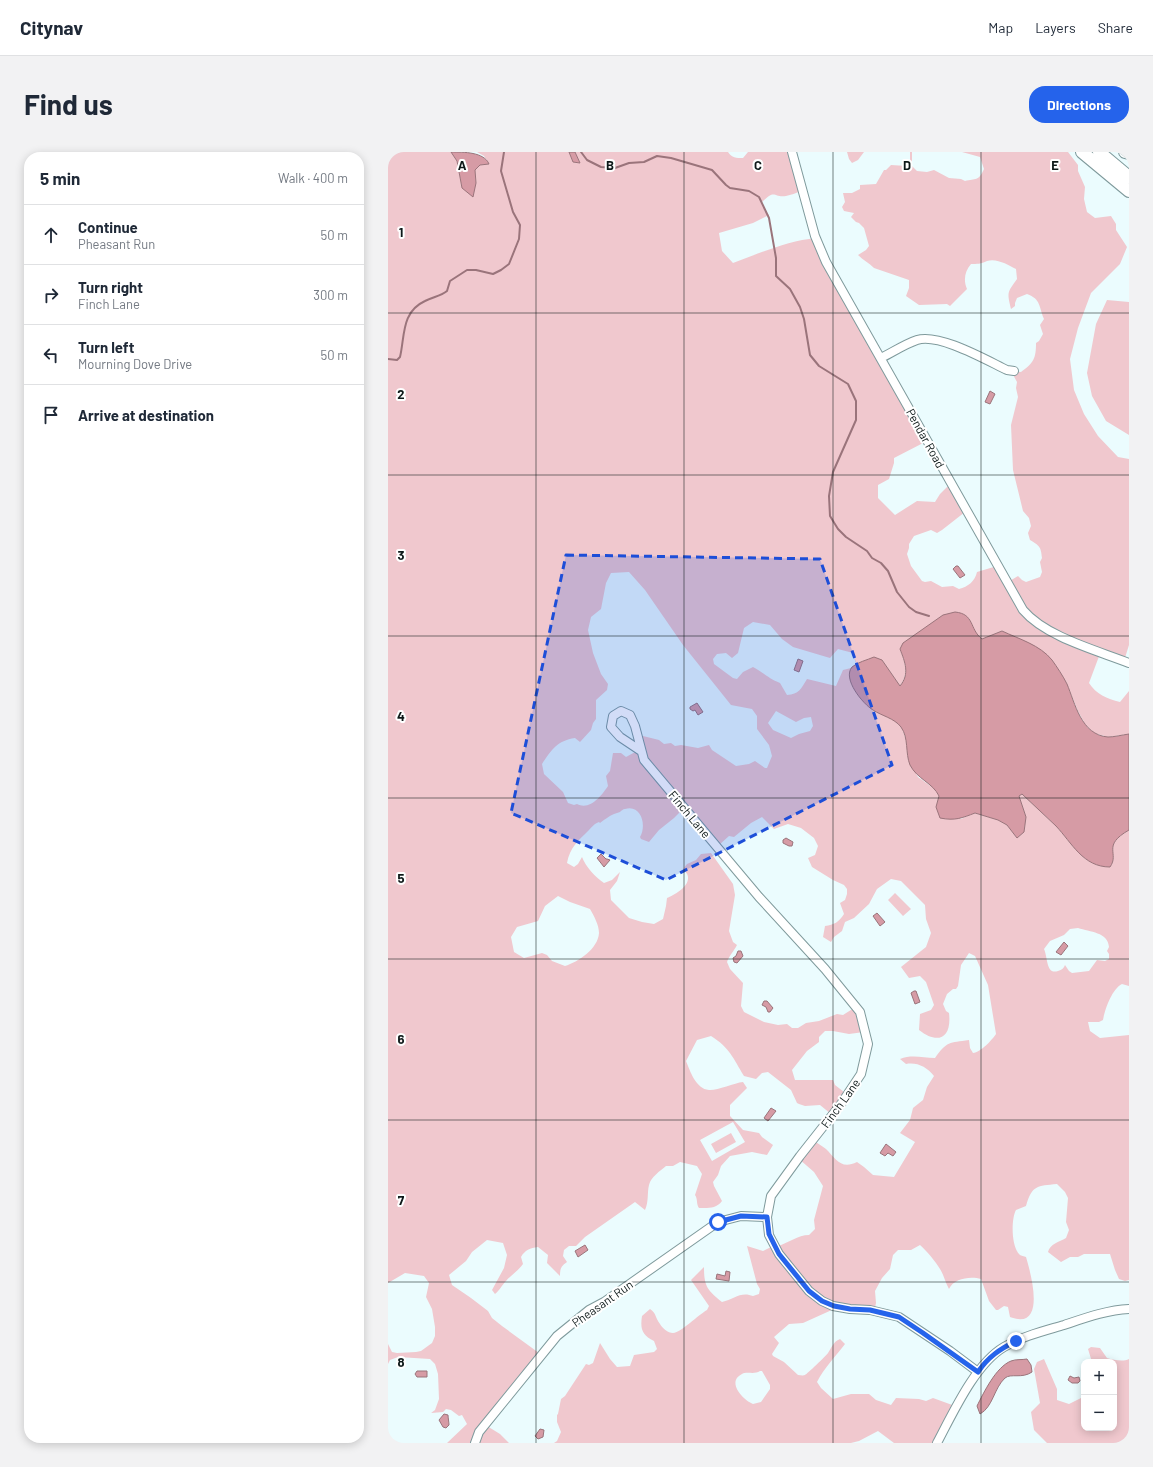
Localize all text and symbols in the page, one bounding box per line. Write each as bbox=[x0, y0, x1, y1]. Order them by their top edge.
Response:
text: Citynav bbox=[20, 16, 83, 39]
text: Map bbox=[988, 19, 1013, 36]
text: Layers bbox=[1035, 19, 1076, 36]
text: Share bbox=[1098, 19, 1133, 36]
button: Directions bbox=[1029, 86, 1129, 123]
text: Find us bbox=[24, 87, 113, 121]
text: A bbox=[458, 157, 467, 173]
text: B bbox=[606, 157, 614, 173]
text: C bbox=[754, 157, 762, 173]
text: D bbox=[903, 157, 911, 173]
text: E bbox=[1051, 157, 1059, 173]
text: 5 min bbox=[40, 168, 80, 188]
text: Walk · 400 m bbox=[278, 170, 348, 186]
text: Continue bbox=[78, 218, 138, 236]
icon: ahead bbox=[40, 224, 62, 246]
text: 1 bbox=[399, 224, 403, 240]
text: 50 m bbox=[321, 227, 348, 243]
text: Pheasant Run bbox=[78, 236, 155, 252]
text: Turn right bbox=[78, 278, 143, 296]
icon: right bbox=[40, 284, 62, 306]
text: 300 m bbox=[313, 287, 348, 303]
text: Finch Lane bbox=[78, 296, 140, 312]
text: Turn left bbox=[78, 338, 134, 356]
icon: left bbox=[40, 344, 62, 366]
text: 50 m bbox=[321, 347, 348, 363]
text: Mourning Dove Drive bbox=[78, 356, 192, 372]
text: 2 bbox=[397, 386, 405, 402]
icon: arrive bbox=[40, 404, 62, 426]
text: Arrive at destination bbox=[78, 406, 214, 424]
street label: Pendar Road bbox=[904, 406, 948, 470]
text: 3 bbox=[397, 547, 405, 563]
text: 4 bbox=[397, 708, 405, 724]
street label: Finch Lane bbox=[666, 788, 714, 840]
text: 5 bbox=[397, 870, 405, 886]
text: 6 bbox=[398, 1031, 405, 1047]
street label: Finch Lane bbox=[818, 1076, 862, 1130]
text: 7 bbox=[398, 1192, 405, 1208]
route start bbox=[709, 1213, 727, 1231]
street label: Pheasant Run bbox=[569, 1277, 635, 1329]
route end bbox=[1007, 1332, 1025, 1350]
text: 8 bbox=[397, 1354, 405, 1370]
map controls bbox=[1081, 1359, 1117, 1431]
button: + bbox=[1081, 1359, 1117, 1395]
button: − bbox=[1081, 1395, 1117, 1431]

